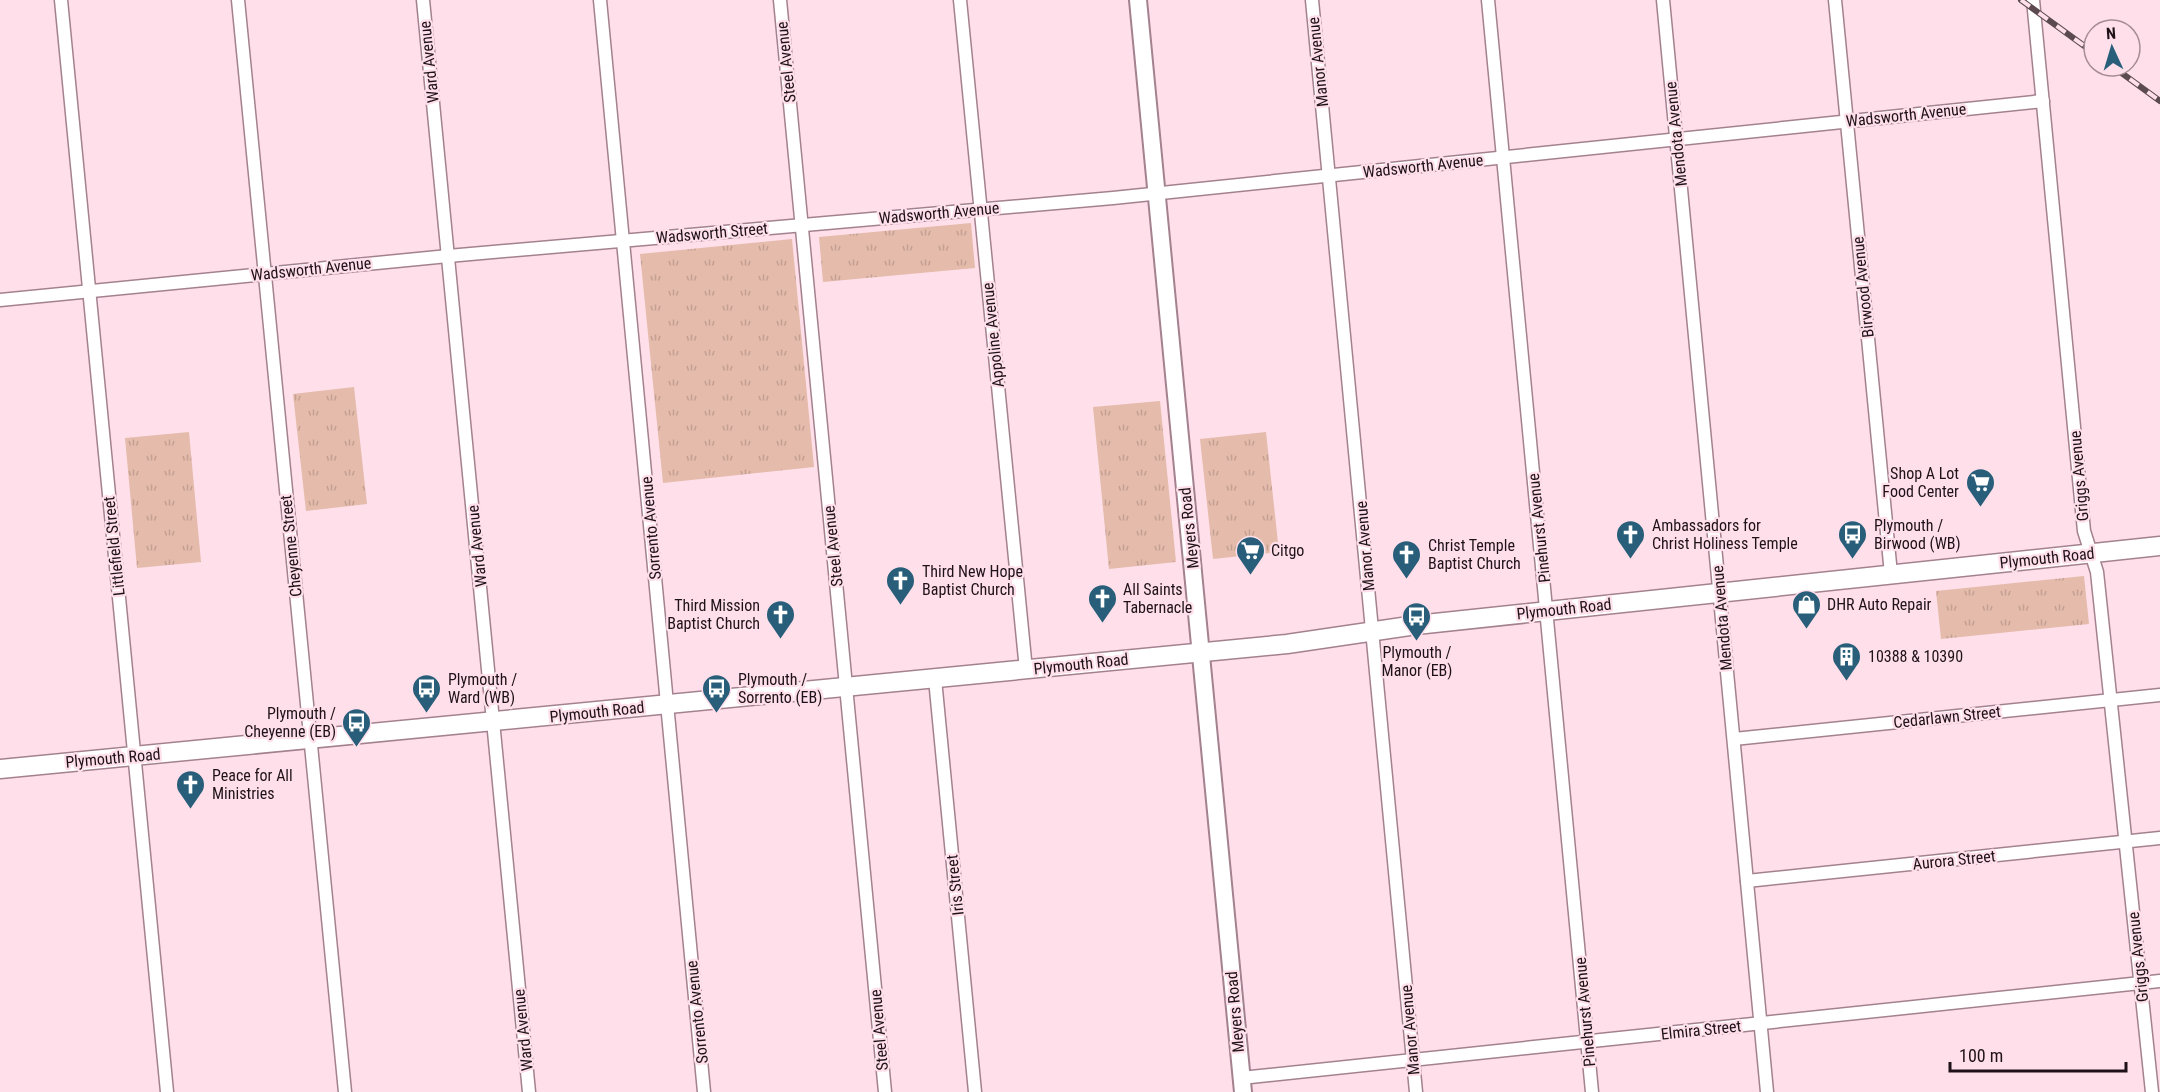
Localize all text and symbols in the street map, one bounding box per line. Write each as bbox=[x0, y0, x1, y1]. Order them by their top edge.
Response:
street label: Manor Avenue bbox=[1304, 16, 1332, 108]
north arrow bbox=[2082, 18, 2142, 78]
street label: Ward Avenue bbox=[415, 20, 443, 104]
street label: Steel Avenue bbox=[772, 21, 800, 103]
text: N bbox=[2105, 24, 2117, 43]
street label: Mendota Avenue bbox=[1661, 81, 1691, 187]
street label: Wadsworth Avenue bbox=[1845, 99, 1967, 131]
street label: Wadsworth Avenue bbox=[1362, 150, 1484, 182]
street label: Wadsworth Avenue bbox=[878, 198, 1000, 228]
street label: Wadsworth Street bbox=[655, 219, 769, 247]
street label: Birwood Avenue bbox=[1848, 236, 1878, 338]
street label: Wadsworth Avenue bbox=[250, 253, 372, 285]
street label: Appoline Avenue bbox=[978, 282, 1008, 388]
street label: Griggs Avenue bbox=[2066, 430, 2092, 522]
place label: Shop A Lot Food Center bbox=[1882, 464, 1959, 501]
supermarket icon: Shop A Lot Food Center bbox=[1964, 466, 1996, 508]
street label: Pinehurst Avenue bbox=[1524, 472, 1554, 584]
street label: Sorrento Avenue bbox=[637, 476, 665, 580]
street label: Meyers Road bbox=[1175, 486, 1203, 570]
street label: Cheyenne Street bbox=[276, 494, 306, 598]
street label: Littlefield Street bbox=[99, 495, 129, 597]
street label: Manor Avenue bbox=[1352, 500, 1378, 592]
street label: Ward Avenue bbox=[463, 504, 491, 588]
street label: Steel Avenue bbox=[819, 505, 847, 587]
place label: Ambassadors for Christ Holiness Temple bbox=[1652, 516, 1798, 553]
place label: Plymouth / Birwood (WB) bbox=[1874, 516, 1961, 553]
church icon: Ambassadors for Christ Holiness Temple bbox=[1615, 518, 1647, 560]
bus stop icon: Plymouth / Birwood (WB) bbox=[1837, 518, 1869, 560]
supermarket icon: Citgo bbox=[1234, 534, 1266, 576]
place label: Christ Temple Baptist Church bbox=[1428, 536, 1521, 573]
church icon: Christ Temple Baptist Church bbox=[1391, 538, 1423, 580]
place label: Citgo bbox=[1271, 541, 1304, 560]
street label: Plymouth Road bbox=[1999, 544, 2095, 572]
place label: Third New Hope Baptist Church bbox=[922, 562, 1023, 599]
church icon: Third New Hope Baptist Church bbox=[885, 564, 917, 606]
street label: Mendota Avenue bbox=[1708, 565, 1736, 671]
place label: All Saints Tabernacle bbox=[1123, 580, 1192, 617]
church icon: All Saints Tabernacle bbox=[1086, 582, 1118, 624]
shop icon: DHR Auto Repair bbox=[1790, 588, 1822, 630]
street label: Plymouth Road bbox=[1516, 595, 1612, 623]
place label: DHR Auto Repair bbox=[1827, 595, 1932, 614]
place label: Third Mission Baptist Church bbox=[667, 596, 760, 633]
church icon: Third Mission Baptist Church bbox=[765, 598, 797, 640]
bus stop icon: Plymouth / Manor (EB) bbox=[1401, 600, 1433, 642]
building icon: 10388 & 10390 bbox=[1831, 640, 1863, 682]
place label: Plymouth / Manor (EB) bbox=[1382, 643, 1452, 680]
place label: 10388 & 10390 bbox=[1868, 647, 1963, 666]
street label: Plymouth Road bbox=[1033, 650, 1129, 678]
place label: Plymouth / Ward (WB) bbox=[448, 670, 517, 707]
place label: Plymouth / Sorrento (EB) bbox=[738, 670, 822, 707]
bus stop icon: Plymouth / Ward (WB) bbox=[411, 672, 443, 714]
bus stop icon: Plymouth / Sorrento (EB) bbox=[701, 672, 733, 714]
street label: Plymouth Road bbox=[549, 698, 645, 726]
street label: Cedarlawn Street bbox=[1892, 702, 2002, 732]
place label: Plymouth / Cheyenne (EB) bbox=[244, 704, 336, 741]
bus stop icon: Plymouth / Cheyenne (EB) bbox=[341, 706, 373, 748]
street label: Plymouth Road bbox=[65, 744, 161, 772]
place label: Peace for All Ministries bbox=[212, 766, 293, 803]
church icon: Peace for All Ministries bbox=[175, 768, 207, 810]
street label: Aurora Street bbox=[1912, 846, 1997, 874]
street label: Iris Street bbox=[942, 853, 968, 916]
street label: Griggs Avenue bbox=[2124, 911, 2152, 1003]
street label: Pinehurst Avenue bbox=[1571, 956, 1599, 1068]
street label: Sorrento Avenue bbox=[682, 960, 712, 1064]
street label: Meyers Road bbox=[1222, 971, 1248, 1053]
street label: Manor Avenue bbox=[1397, 984, 1423, 1076]
street label: Ward Avenue bbox=[509, 988, 537, 1072]
street label: Steel Avenue bbox=[866, 989, 892, 1071]
street label: Elmira Street bbox=[1660, 1016, 1742, 1044]
scale bar bbox=[1950, 1035, 2126, 1073]
text: 100 m bbox=[1959, 1045, 2003, 1066]

